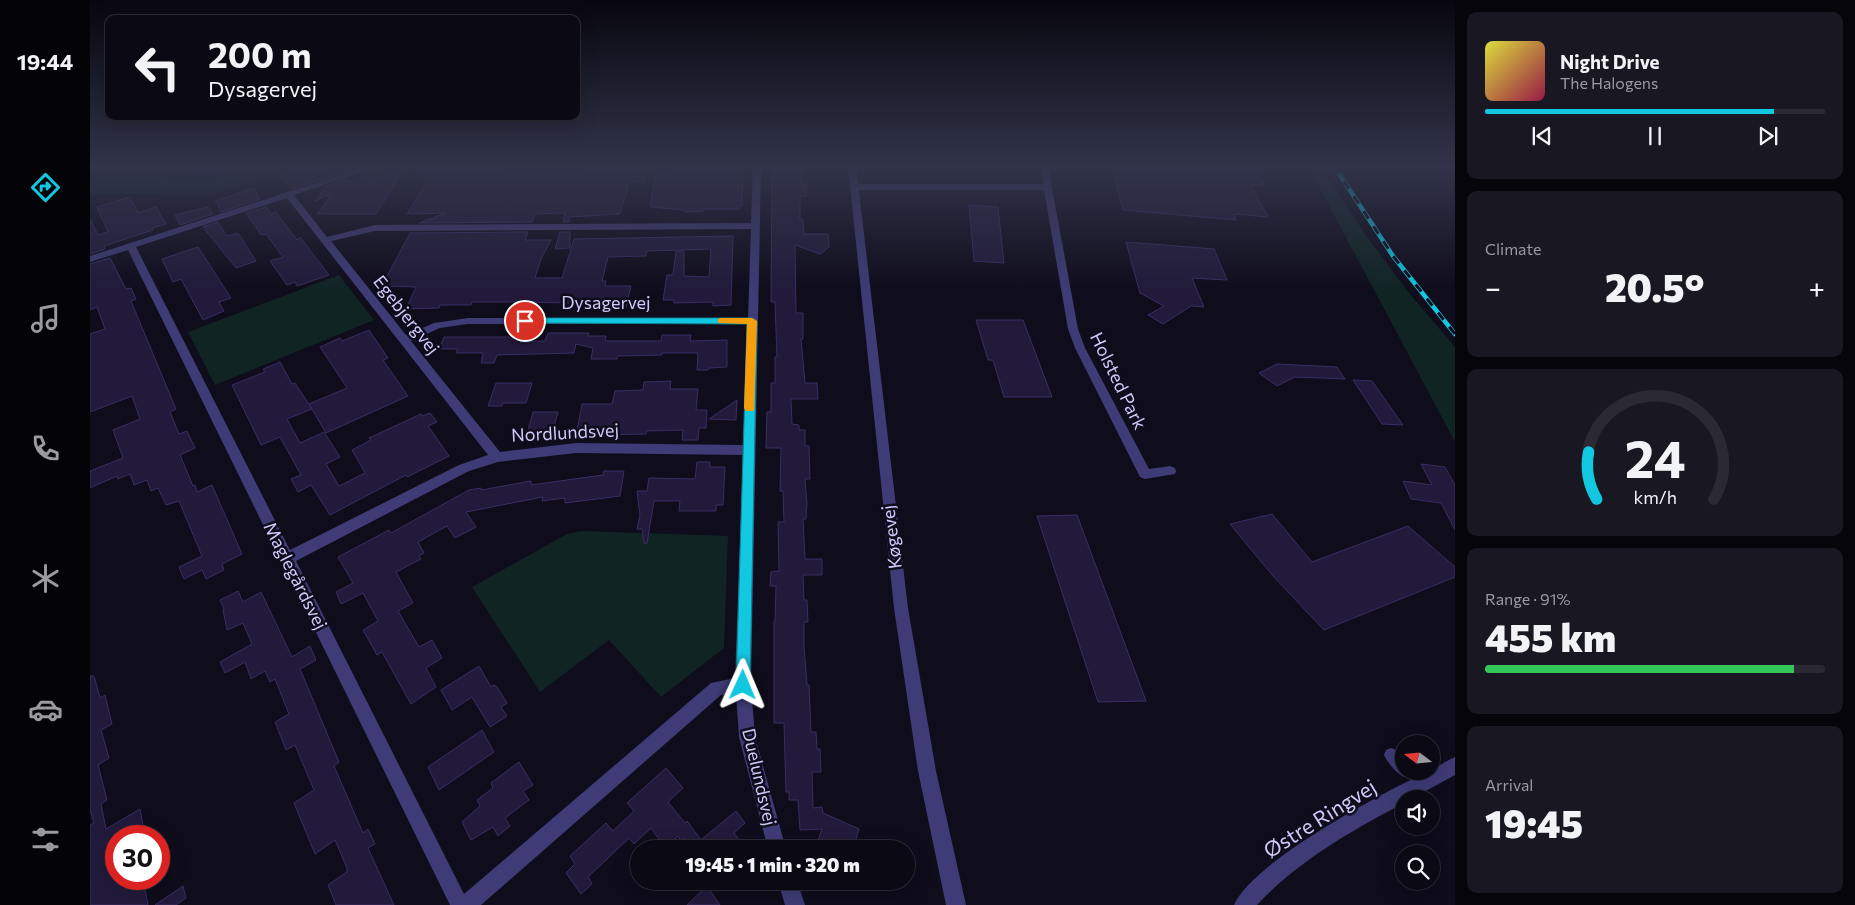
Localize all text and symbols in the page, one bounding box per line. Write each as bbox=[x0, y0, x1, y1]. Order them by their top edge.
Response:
text: 200 m bbox=[208, 32, 311, 75]
icon: left bbox=[125, 35, 190, 100]
text: 19:44 bbox=[17, 48, 73, 75]
text: Night Drive bbox=[1560, 50, 1660, 73]
text: The Halogens bbox=[1560, 73, 1658, 92]
text: Dysagervej bbox=[208, 75, 317, 102]
icon: previous bbox=[1528, 122, 1556, 150]
icon: pause bbox=[1641, 122, 1669, 150]
icon: next bbox=[1754, 122, 1782, 150]
icon: directions bbox=[28, 170, 63, 205]
text: Climate bbox=[1485, 239, 1541, 258]
text: 20.5° bbox=[1605, 263, 1705, 310]
street label: Egebjergvej bbox=[369, 270, 445, 358]
text: − bbox=[1485, 270, 1501, 304]
text: + bbox=[1809, 270, 1825, 304]
street label: Dysagervej bbox=[561, 291, 651, 313]
pin bbox=[504, 300, 546, 342]
icon: music bbox=[28, 301, 63, 336]
icon: arrive bbox=[511, 307, 539, 335]
street label: Holsted Park bbox=[1086, 328, 1152, 433]
street label: Nordlundsvej bbox=[510, 418, 619, 446]
text: 24 bbox=[1625, 425, 1685, 489]
icon: phone bbox=[28, 431, 63, 466]
text: km/h bbox=[1633, 486, 1677, 508]
street label: Køgevej bbox=[876, 504, 906, 570]
street label: Maglegårdsvej bbox=[259, 518, 332, 633]
icon: climate bbox=[28, 561, 63, 596]
text: Range · 91% bbox=[1485, 589, 1571, 608]
text: 455 km bbox=[1485, 613, 1616, 660]
position arrow bbox=[716, 658, 768, 710]
icon: car bbox=[28, 692, 63, 727]
street label: Duelundsvej bbox=[738, 726, 782, 828]
north arrow bbox=[1395, 735, 1440, 780]
map controls bbox=[1395, 735, 1440, 890]
street label: Østre Ringvej bbox=[1258, 773, 1380, 862]
text: Arrival bbox=[1485, 775, 1533, 794]
button: sound bbox=[1395, 790, 1440, 835]
text: 19:45 bbox=[1485, 799, 1583, 846]
icon: filters bbox=[28, 822, 63, 857]
speed limit sign: 30 bbox=[105, 825, 170, 890]
button: search bbox=[1395, 845, 1440, 890]
text: 19:45 · 1 min · 320 m bbox=[685, 853, 860, 876]

